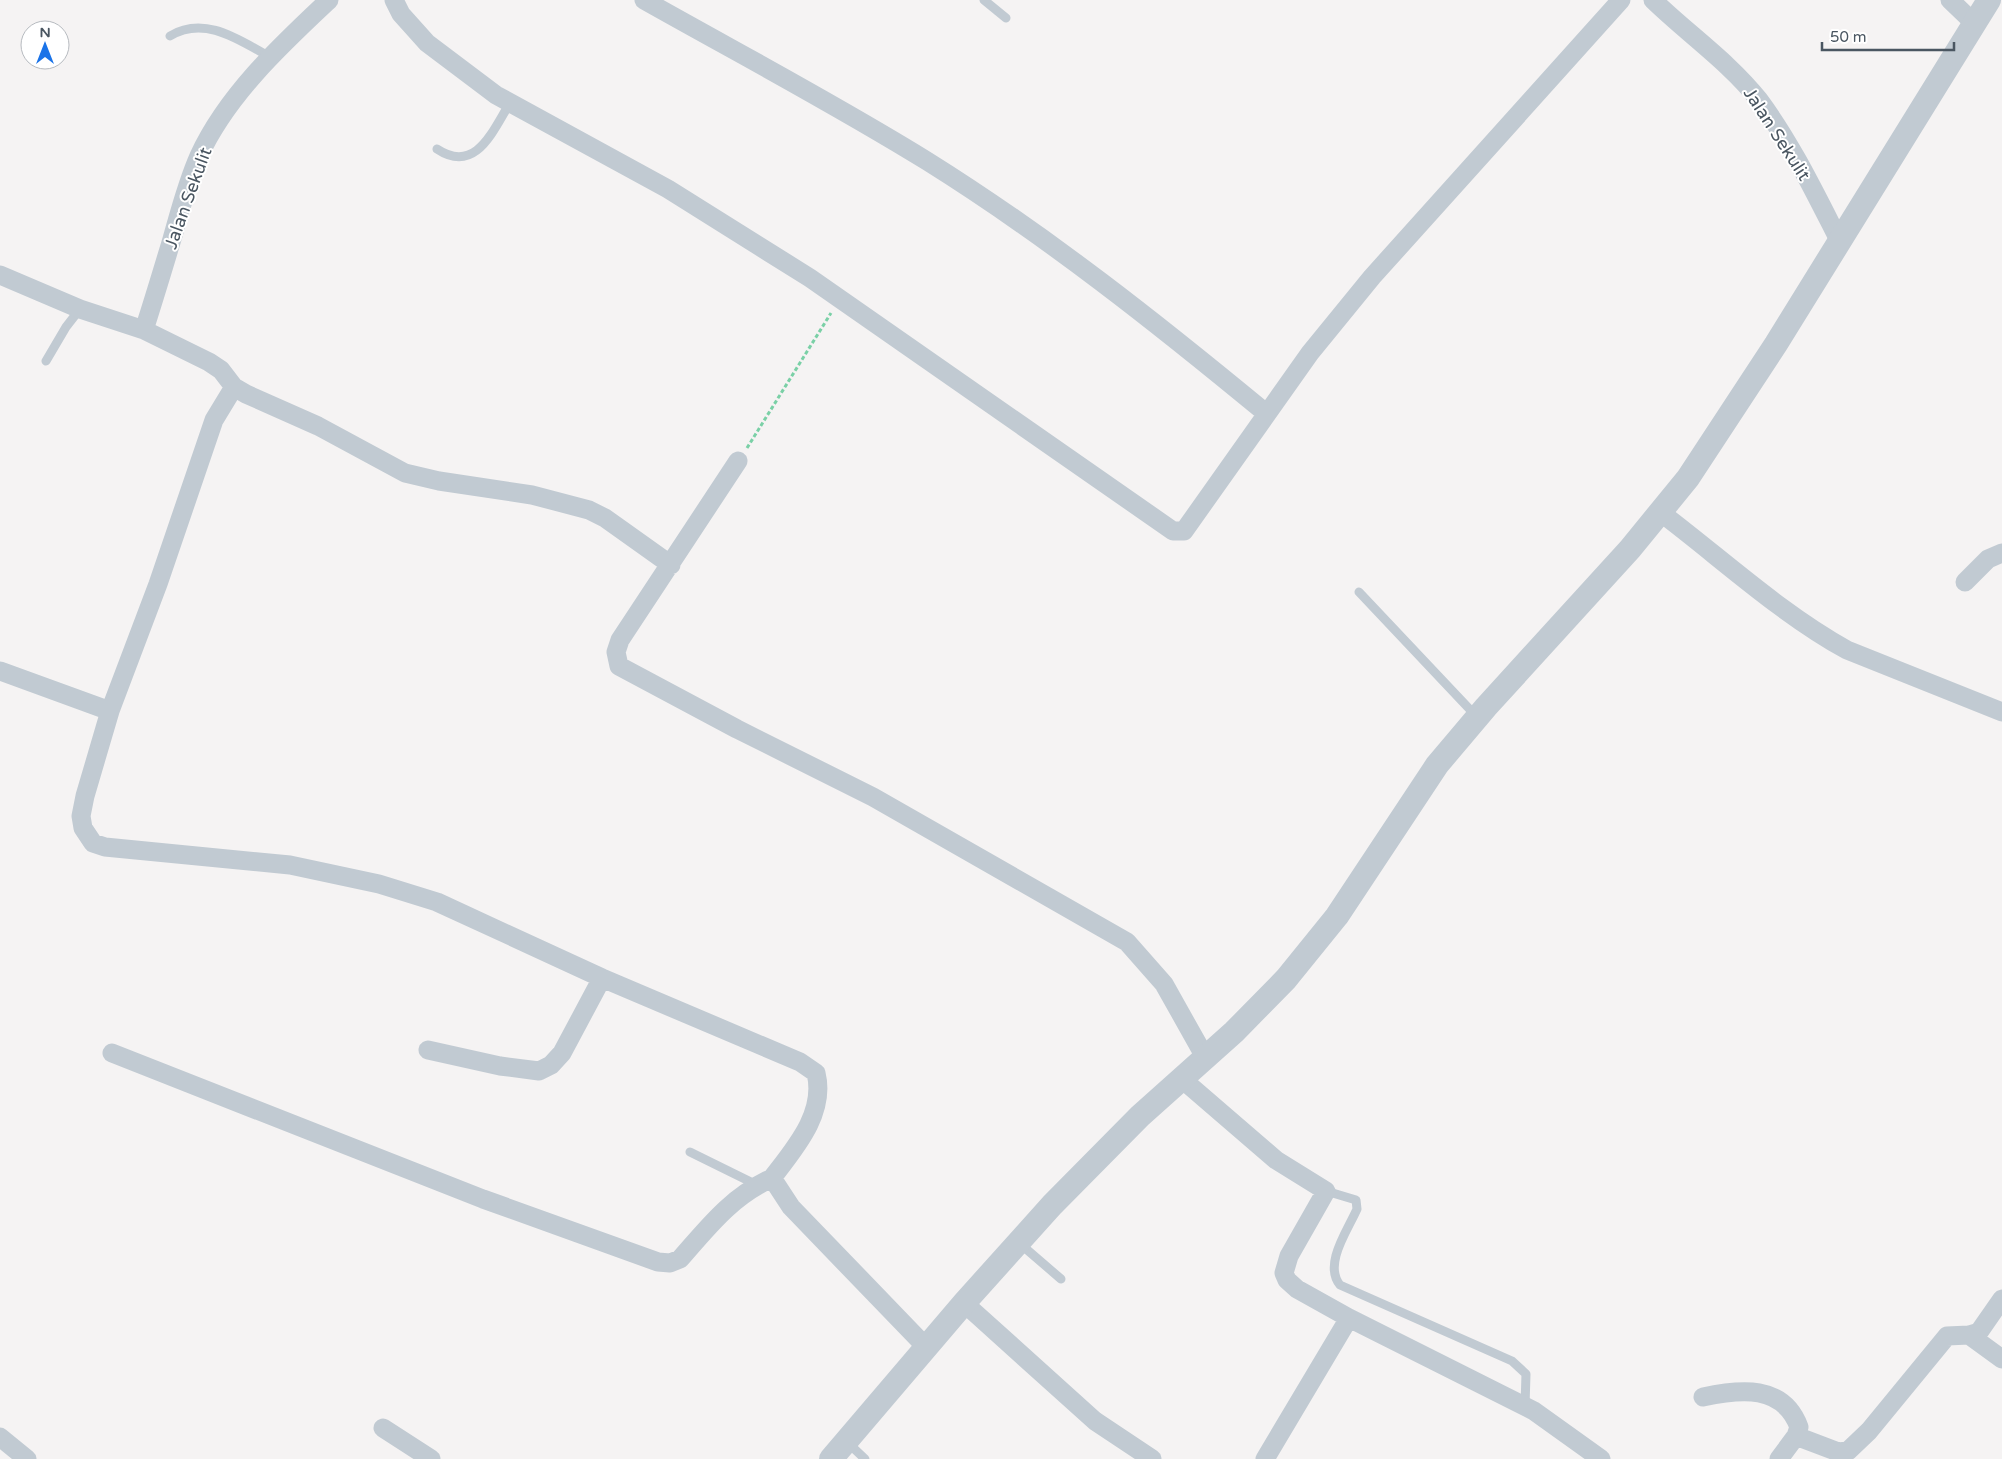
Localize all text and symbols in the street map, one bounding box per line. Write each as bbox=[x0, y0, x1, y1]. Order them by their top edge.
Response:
north arrow bbox=[20, 20, 70, 70]
scale bar bbox=[1822, 20, 1954, 52]
text: N bbox=[39, 24, 51, 41]
text: 50 m bbox=[1830, 28, 1867, 46]
street label: Jalan Sekulit bbox=[1739, 83, 1815, 185]
street label: Jalan Sekulit bbox=[159, 144, 217, 252]

